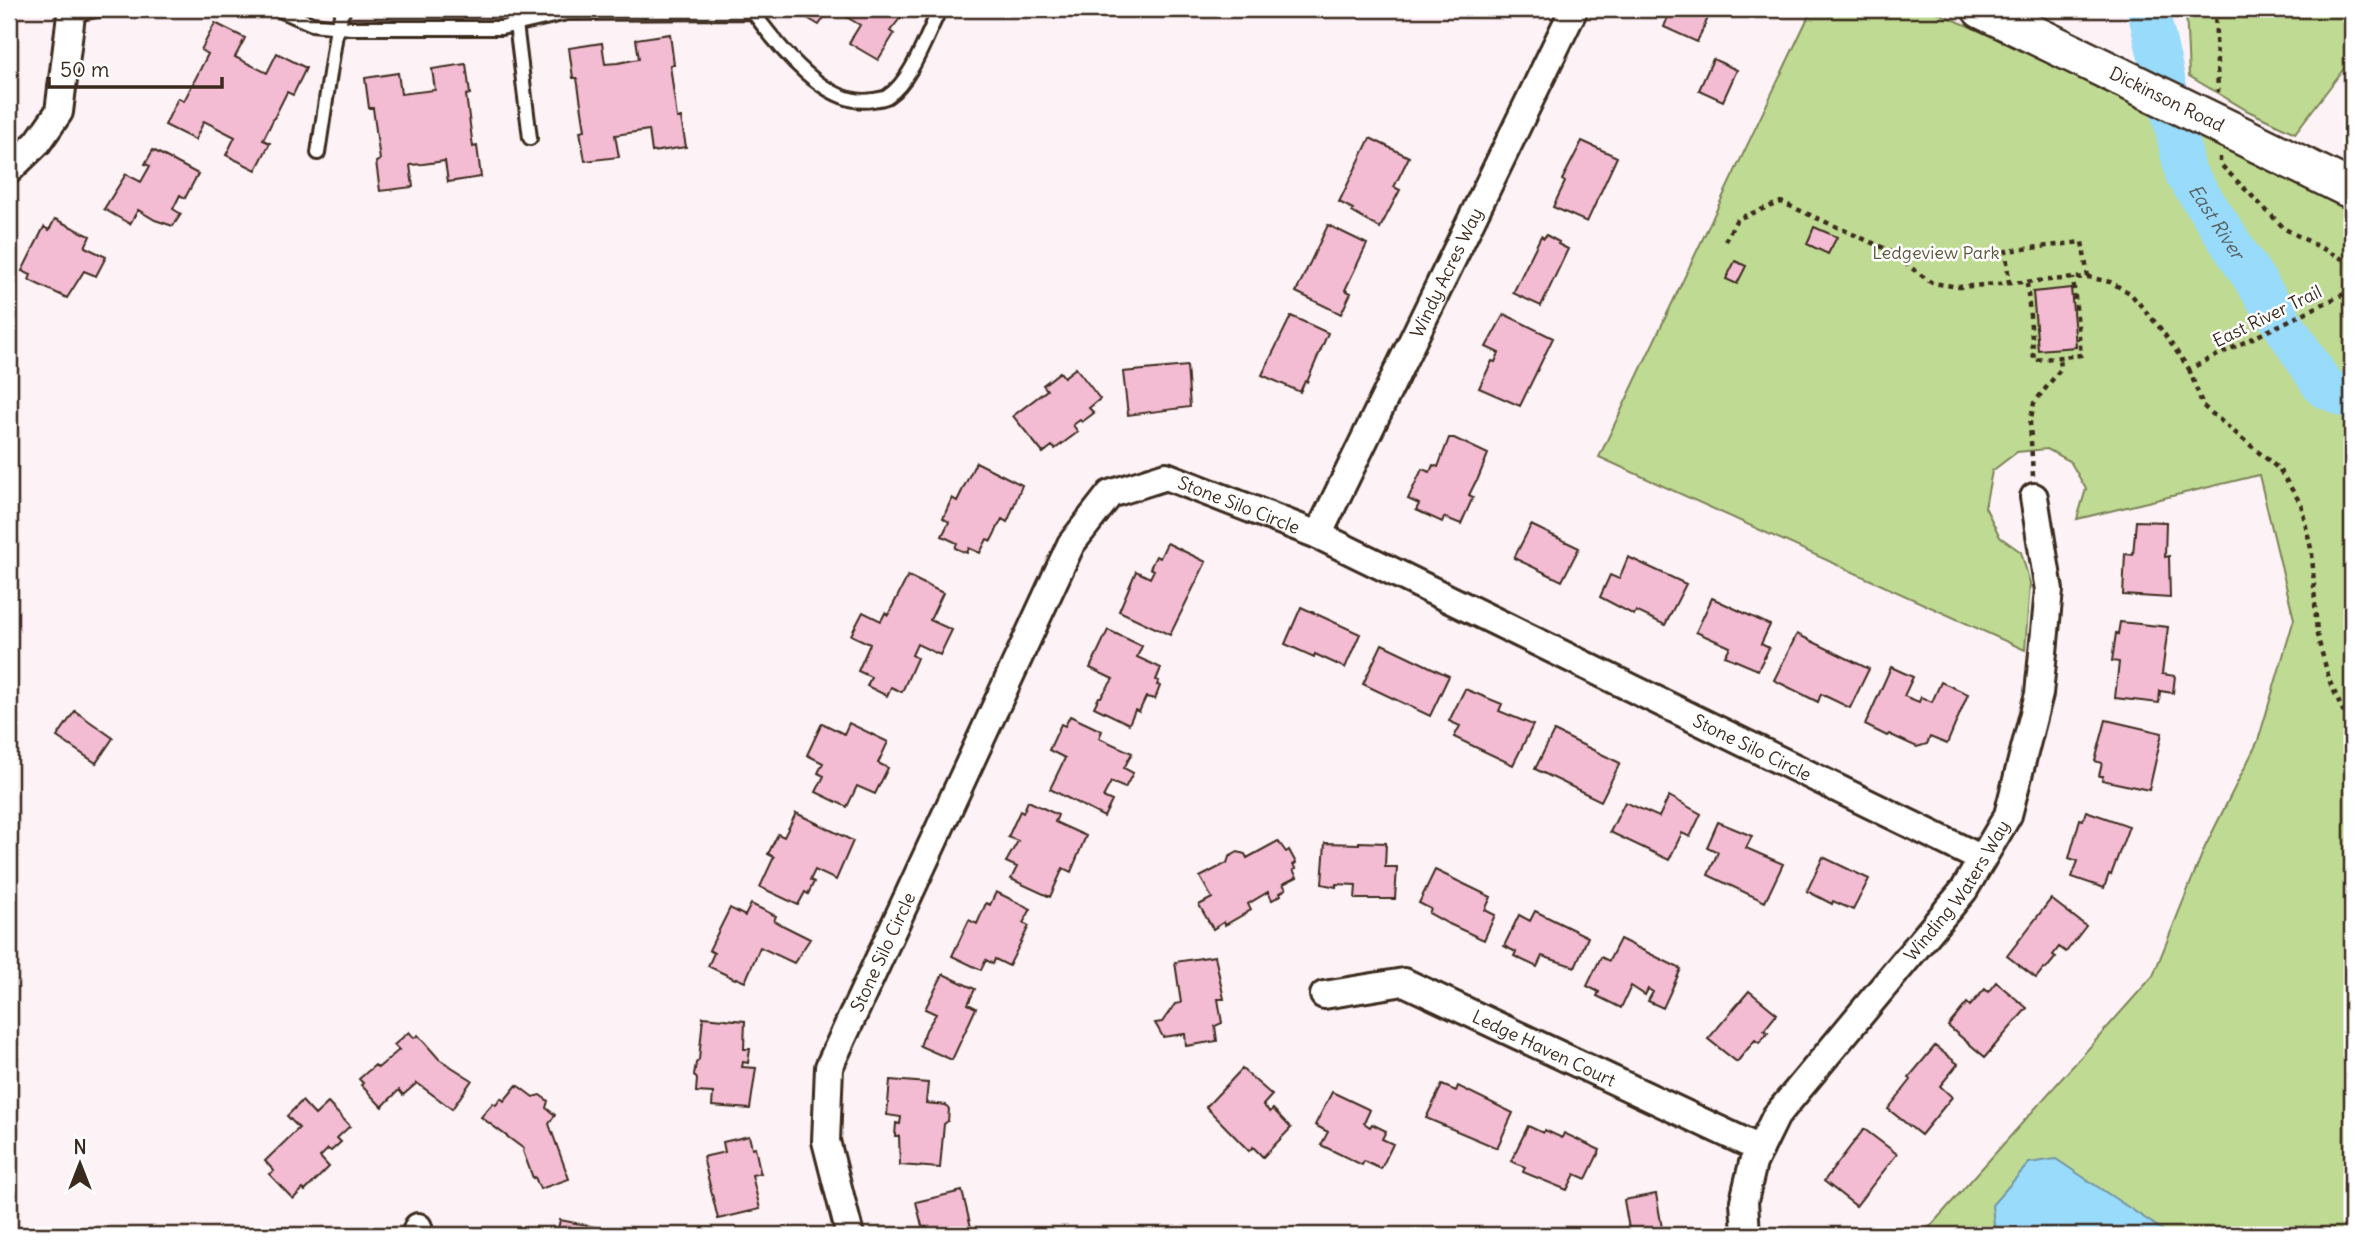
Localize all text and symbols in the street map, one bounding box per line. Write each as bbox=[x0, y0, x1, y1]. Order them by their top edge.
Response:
scale bar bbox=[49, 46, 222, 90]
text: 50 m bbox=[60, 56, 109, 83]
street label: Dickinson Road bbox=[2106, 61, 2229, 137]
water label: East River bbox=[2184, 179, 2251, 266]
street label: Windy Acres Way bbox=[1404, 204, 1487, 341]
park label: Ledgeview Park bbox=[1872, 241, 2000, 264]
street label: East River Trail bbox=[2209, 280, 2325, 352]
street label: Stone Silo Circle bbox=[1175, 470, 1303, 538]
street label: Stone Silo Circle bbox=[1689, 708, 1815, 786]
street label: Winding Waters Way bbox=[1899, 816, 2014, 965]
street label: Stone Silo Circle bbox=[845, 888, 920, 1015]
street label: Ledge Haven Court bbox=[1469, 1004, 1620, 1091]
north arrow bbox=[46, 1128, 116, 1198]
text: N bbox=[73, 1135, 87, 1159]

